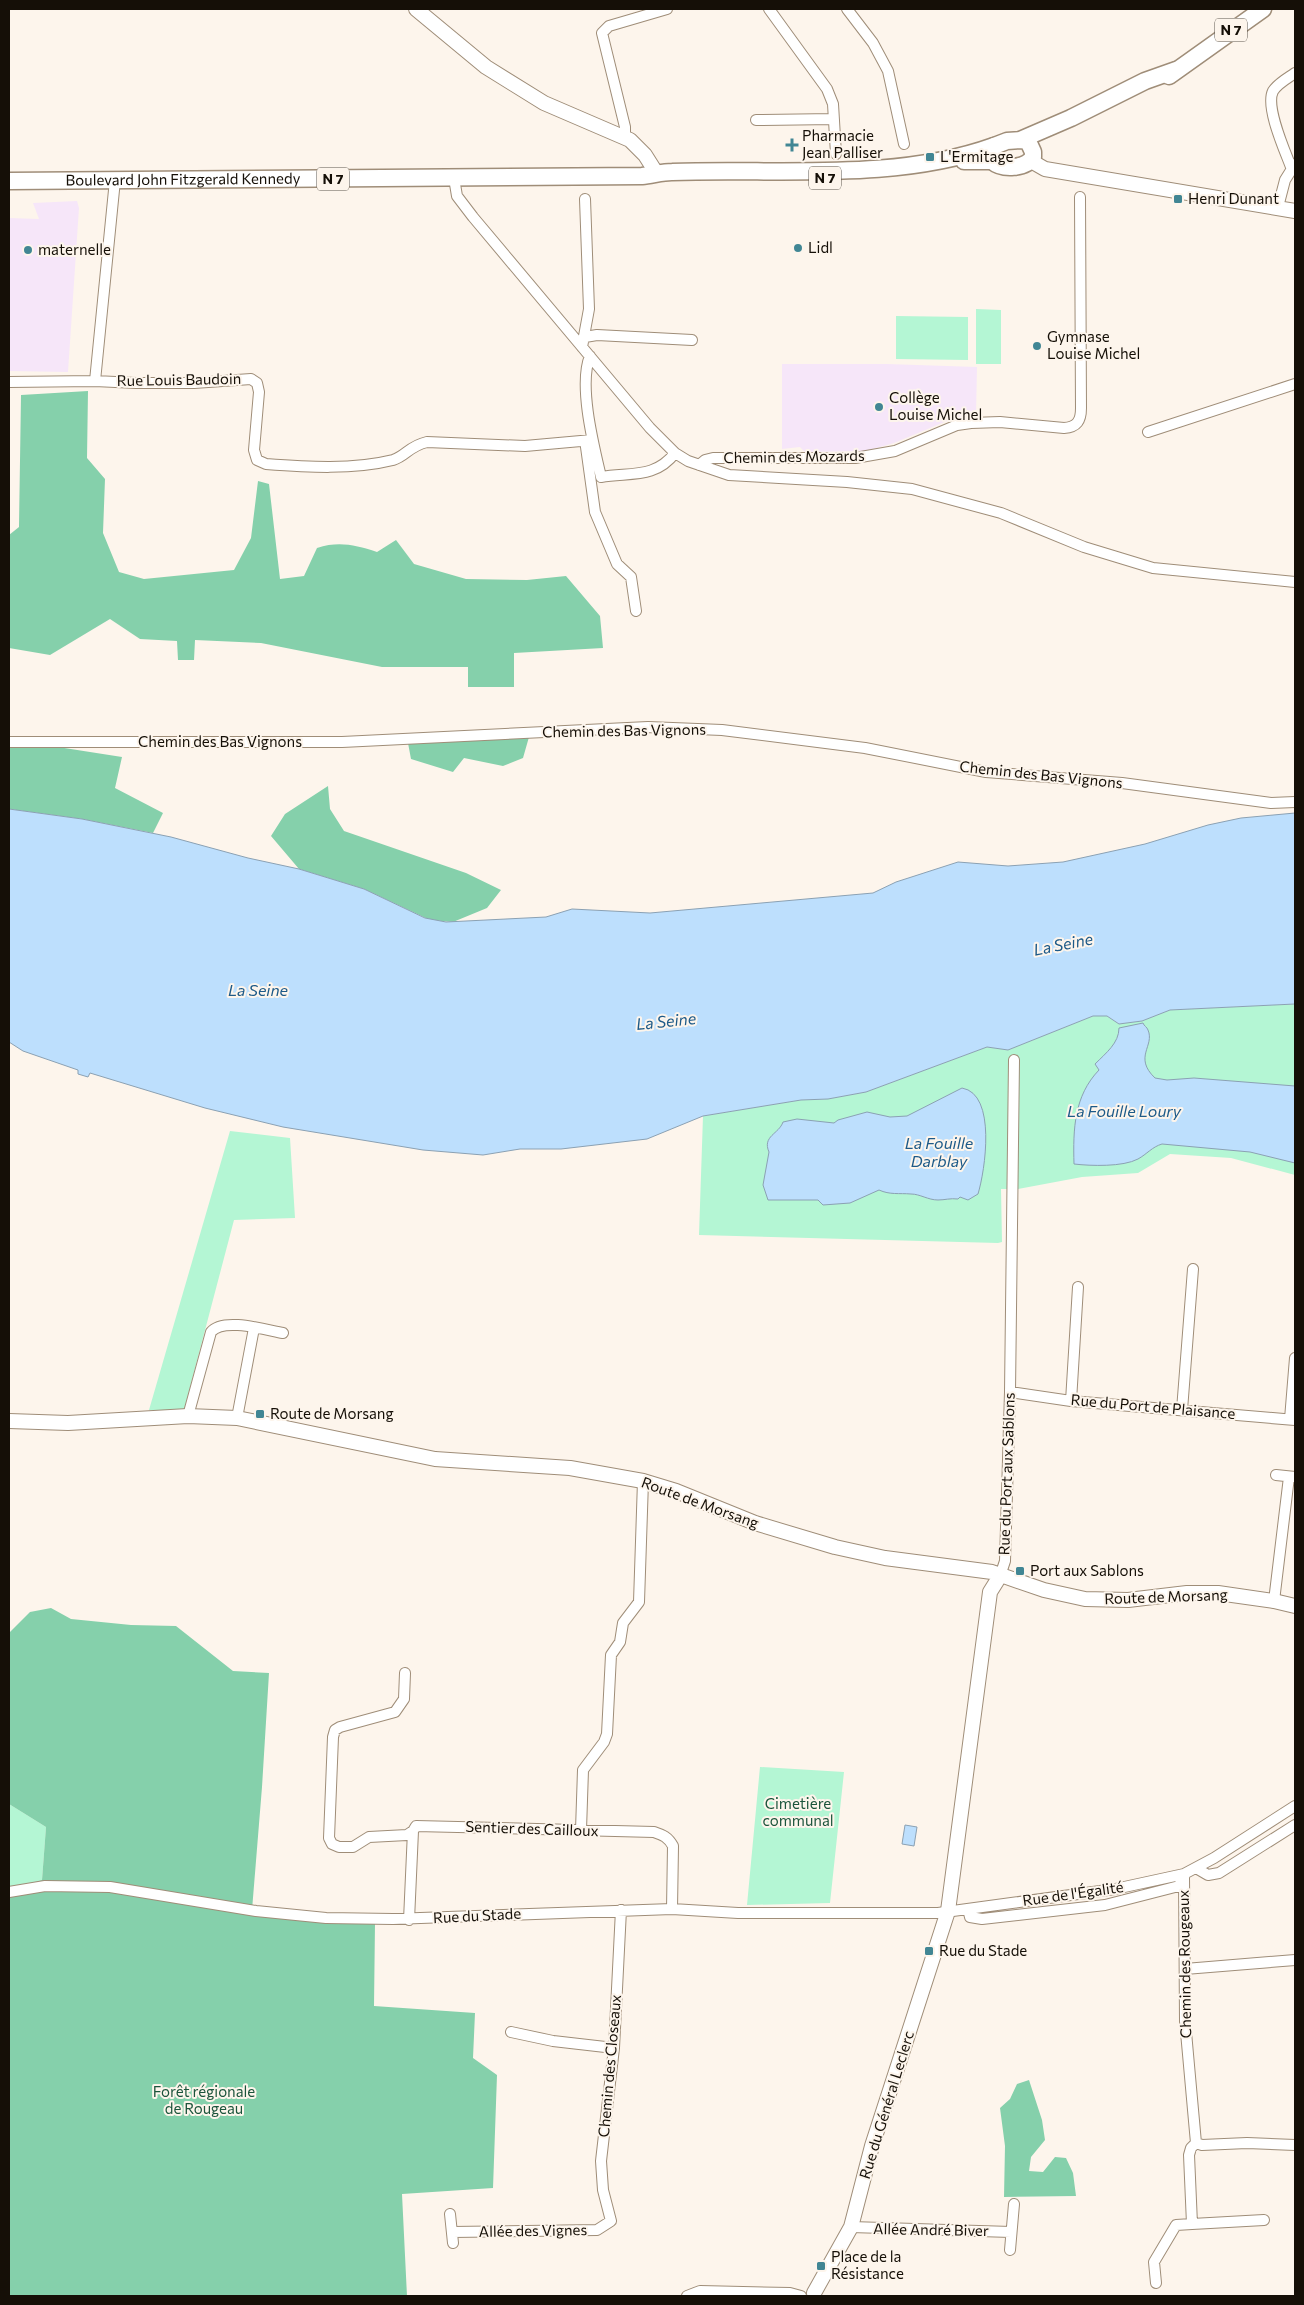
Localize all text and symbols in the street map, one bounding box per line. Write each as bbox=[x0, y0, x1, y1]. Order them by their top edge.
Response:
road number: N 7 bbox=[1215, 18, 1247, 42]
place label: Pharmacie Jean Palliser bbox=[802, 126, 883, 161]
marker: Pharmacie Jean Palliser bbox=[786, 139, 798, 151]
place label: L'Ermitage bbox=[940, 147, 1013, 165]
marker: L'Ermitage bbox=[924, 151, 936, 163]
road number: N 7 bbox=[809, 167, 841, 190]
road number: N 7 bbox=[317, 168, 349, 190]
street label: Boulevard John Fitzgerald Kennedy bbox=[66, 169, 301, 189]
place label: Henri Dunant bbox=[1188, 189, 1279, 207]
marker: Henri Dunant bbox=[1172, 193, 1184, 205]
place label: Lidl bbox=[808, 238, 833, 256]
place label: maternelle bbox=[38, 240, 111, 258]
marker: Lidl bbox=[792, 242, 804, 254]
marker: maternelle bbox=[22, 244, 34, 256]
place label: Gymnase Louise Michel bbox=[1047, 327, 1140, 362]
marker: Gymnase Louise Michel bbox=[1031, 340, 1043, 352]
street label: Rue Louis Baudoin bbox=[117, 369, 241, 389]
place label: Collège Louise Michel bbox=[889, 388, 982, 423]
marker: Collège Louise Michel bbox=[873, 401, 885, 413]
street label: Chemin des Mozards bbox=[723, 446, 865, 466]
street label: Chemin des Bas Vignons bbox=[542, 720, 706, 740]
street label: Chemin des Bas Vignons bbox=[138, 732, 302, 750]
street label: Chemin des Bas Vignons bbox=[959, 756, 1124, 792]
water label: La Seine bbox=[1032, 928, 1095, 959]
water label: La Seine bbox=[228, 980, 289, 999]
water label: La Seine bbox=[635, 1008, 697, 1033]
water label: La Fouille Loury bbox=[1067, 1101, 1182, 1120]
water label: La Fouille Darblay bbox=[905, 1133, 974, 1170]
street label: Rue du Port de Plaisance bbox=[1070, 1390, 1236, 1422]
street label: Rue du Port aux Sablons bbox=[994, 1392, 1018, 1556]
place label: Route de Morsang bbox=[270, 1404, 394, 1422]
marker: Route de Morsang bbox=[254, 1408, 266, 1420]
street label: Route de Morsang bbox=[639, 1472, 761, 1532]
place label: Port aux Sablons bbox=[1030, 1561, 1144, 1579]
marker: Port aux Sablons bbox=[1014, 1565, 1026, 1577]
street label: Route de Morsang bbox=[1104, 1585, 1228, 1607]
park label: Cimetière communal bbox=[762, 1794, 834, 1829]
street label: Sentier des Cailloux bbox=[465, 1817, 599, 1839]
street label: Rue de l'Égalité bbox=[1021, 1876, 1125, 1909]
street label: Chemin des Rougeaux bbox=[1174, 1890, 1194, 2038]
street label: Rue du Stade bbox=[432, 1904, 522, 1926]
place label: Rue du Stade bbox=[939, 1941, 1027, 1959]
marker: Rue du Stade bbox=[923, 1945, 935, 1957]
street label: Chemin des Closeaux bbox=[594, 1994, 624, 2138]
street label: Rue du Général Leclerc bbox=[855, 2029, 917, 2181]
park label: Forêt régionale de Rougeau bbox=[153, 2082, 255, 2117]
street label: Allée André Biver bbox=[873, 2219, 989, 2239]
street label: Allée des Vignes bbox=[479, 2220, 588, 2240]
place label: Place de la Résistance bbox=[831, 2247, 904, 2282]
marker: Place de la Résistance bbox=[815, 2260, 827, 2272]

